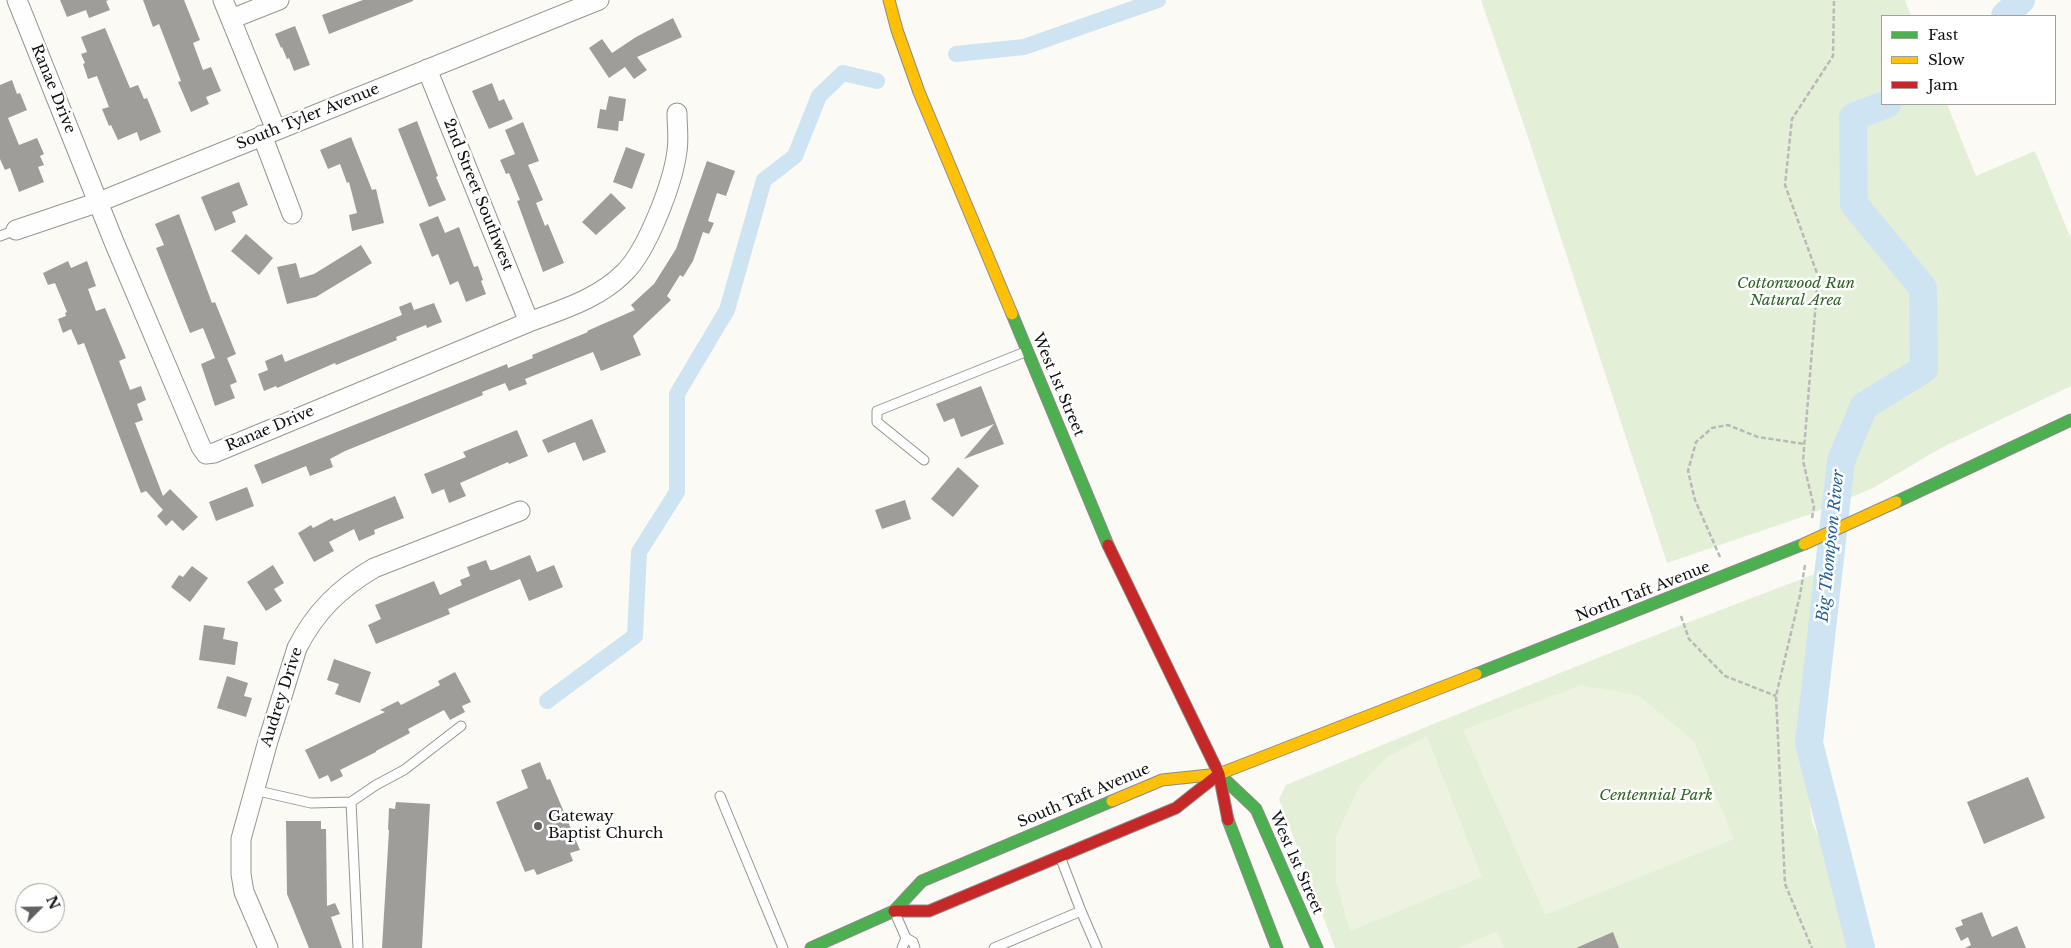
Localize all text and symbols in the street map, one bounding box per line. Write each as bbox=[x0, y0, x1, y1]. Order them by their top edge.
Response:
legend bbox=[1881, 15, 2056, 105]
text: Fast bbox=[1928, 25, 1958, 44]
street label: Ranae Drive bbox=[27, 42, 79, 136]
text: Slow bbox=[1928, 50, 1965, 69]
text: Jam bbox=[1928, 75, 1958, 94]
street label: South Tyler Avenue bbox=[234, 80, 382, 154]
street label: 2nd Street Southwest bbox=[439, 116, 517, 274]
park label: Cottonwood Run Natural Area bbox=[1737, 275, 1855, 310]
street label: West 1st Street bbox=[1028, 331, 1088, 439]
street label: Ranae Drive bbox=[223, 402, 317, 456]
water label: Big Thompson River bbox=[1813, 469, 1849, 623]
street label: North Taft Avenue bbox=[1573, 558, 1713, 626]
street label: Audrey Drive bbox=[257, 645, 307, 749]
street label: South Taft Avenue bbox=[1015, 760, 1153, 832]
park label: Centennial Park bbox=[1599, 787, 1713, 805]
place label: Gateway Baptist Church bbox=[548, 808, 663, 843]
street label: West 1st Street bbox=[1265, 809, 1327, 917]
marker: Gateway Baptist Church bbox=[532, 820, 544, 832]
north arrow bbox=[15, 883, 65, 933]
text: N bbox=[42, 893, 64, 912]

